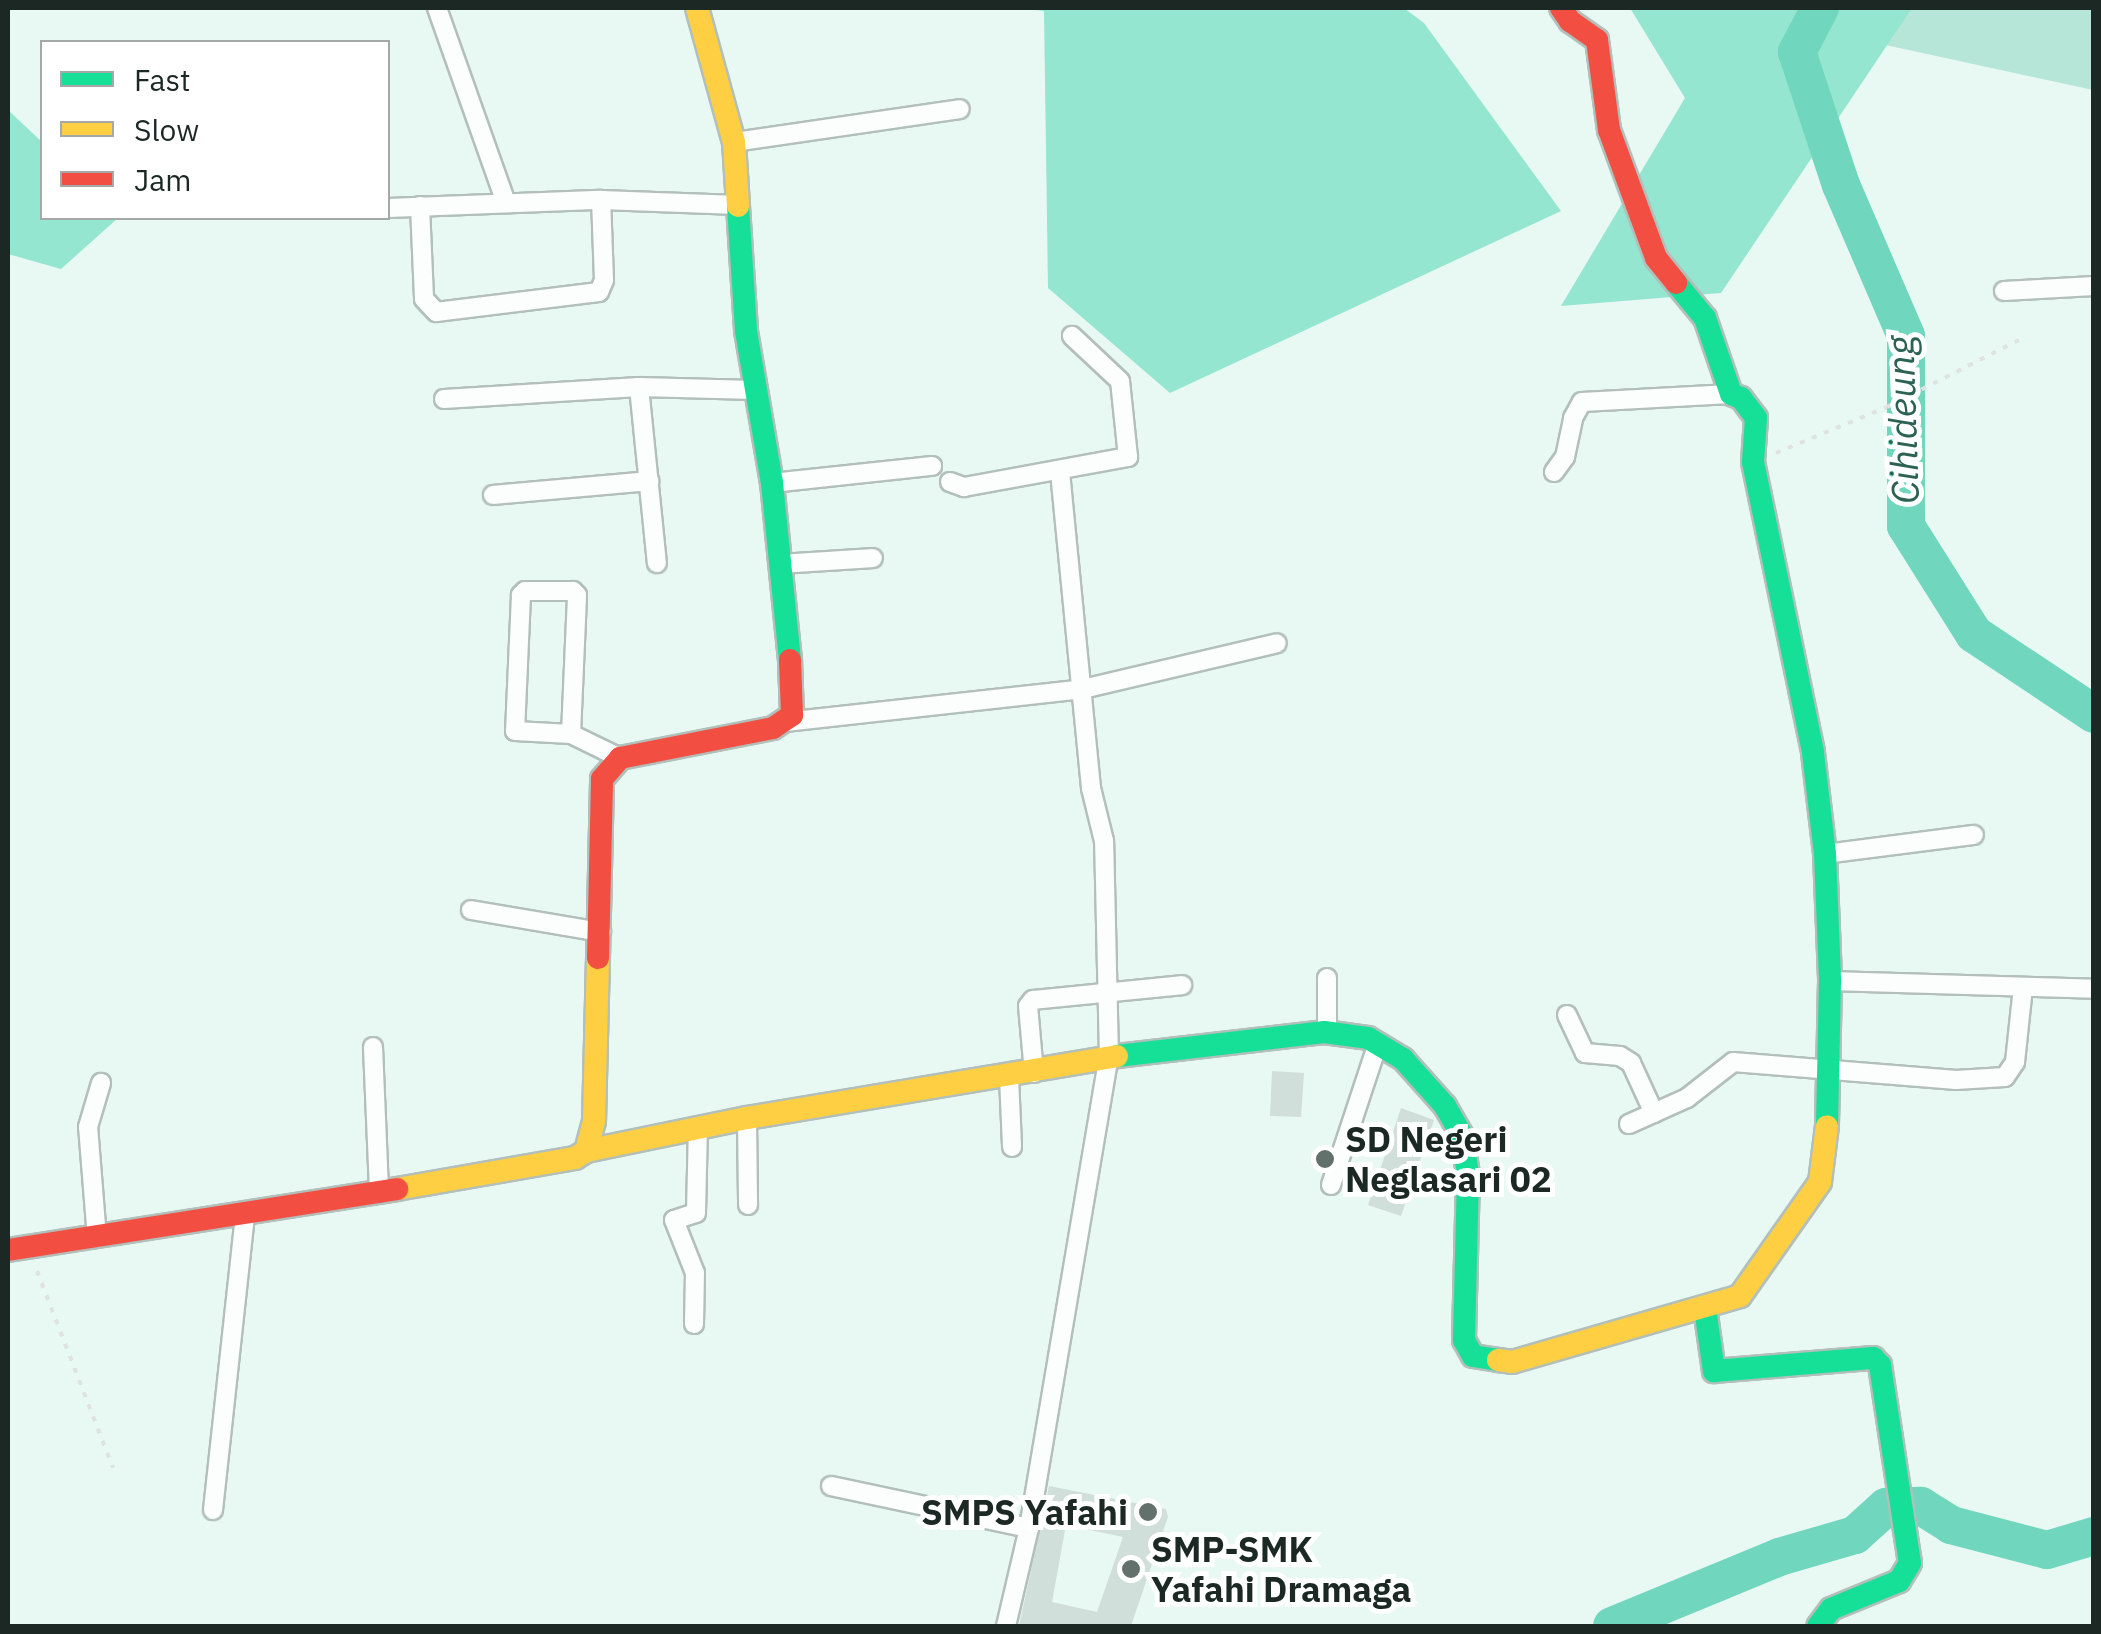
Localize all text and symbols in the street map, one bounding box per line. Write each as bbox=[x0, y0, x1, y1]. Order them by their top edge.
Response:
legend bbox=[40, 40, 390, 220]
text: Fast bbox=[134, 60, 191, 99]
text: Slow bbox=[134, 110, 199, 149]
text: Jam bbox=[134, 160, 192, 199]
water label: Cihideung bbox=[1876, 335, 1928, 505]
place label: SD Negeri Neglasari 02 bbox=[1345, 1118, 1552, 1200]
marker: SD Negeri Neglasari 02 bbox=[1314, 1148, 1336, 1170]
place label: SMPS Yafahi bbox=[921, 1491, 1128, 1533]
marker: SMPS Yafahi bbox=[1137, 1501, 1159, 1523]
place label: SMP-SMK Yafahi Dramaga bbox=[1151, 1528, 1411, 1610]
marker: SMP-SMK Yafahi Dramaga bbox=[1120, 1558, 1142, 1580]

